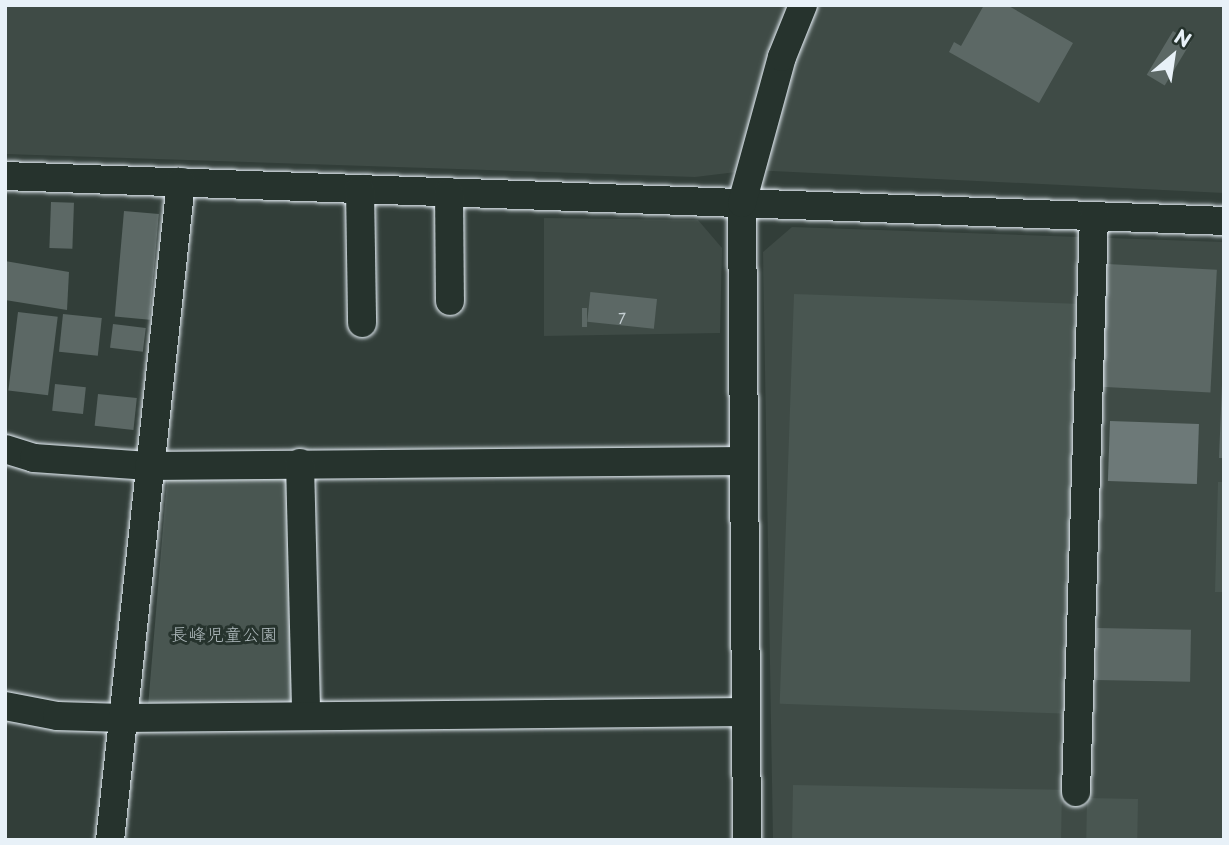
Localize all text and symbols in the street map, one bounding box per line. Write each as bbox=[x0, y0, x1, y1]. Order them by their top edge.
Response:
north arrow bbox=[1138, 21, 1208, 91]
text: N bbox=[1170, 22, 1197, 54]
house number: 7 bbox=[618, 311, 626, 327]
park label: 長峰児童公園 bbox=[170, 623, 278, 645]

